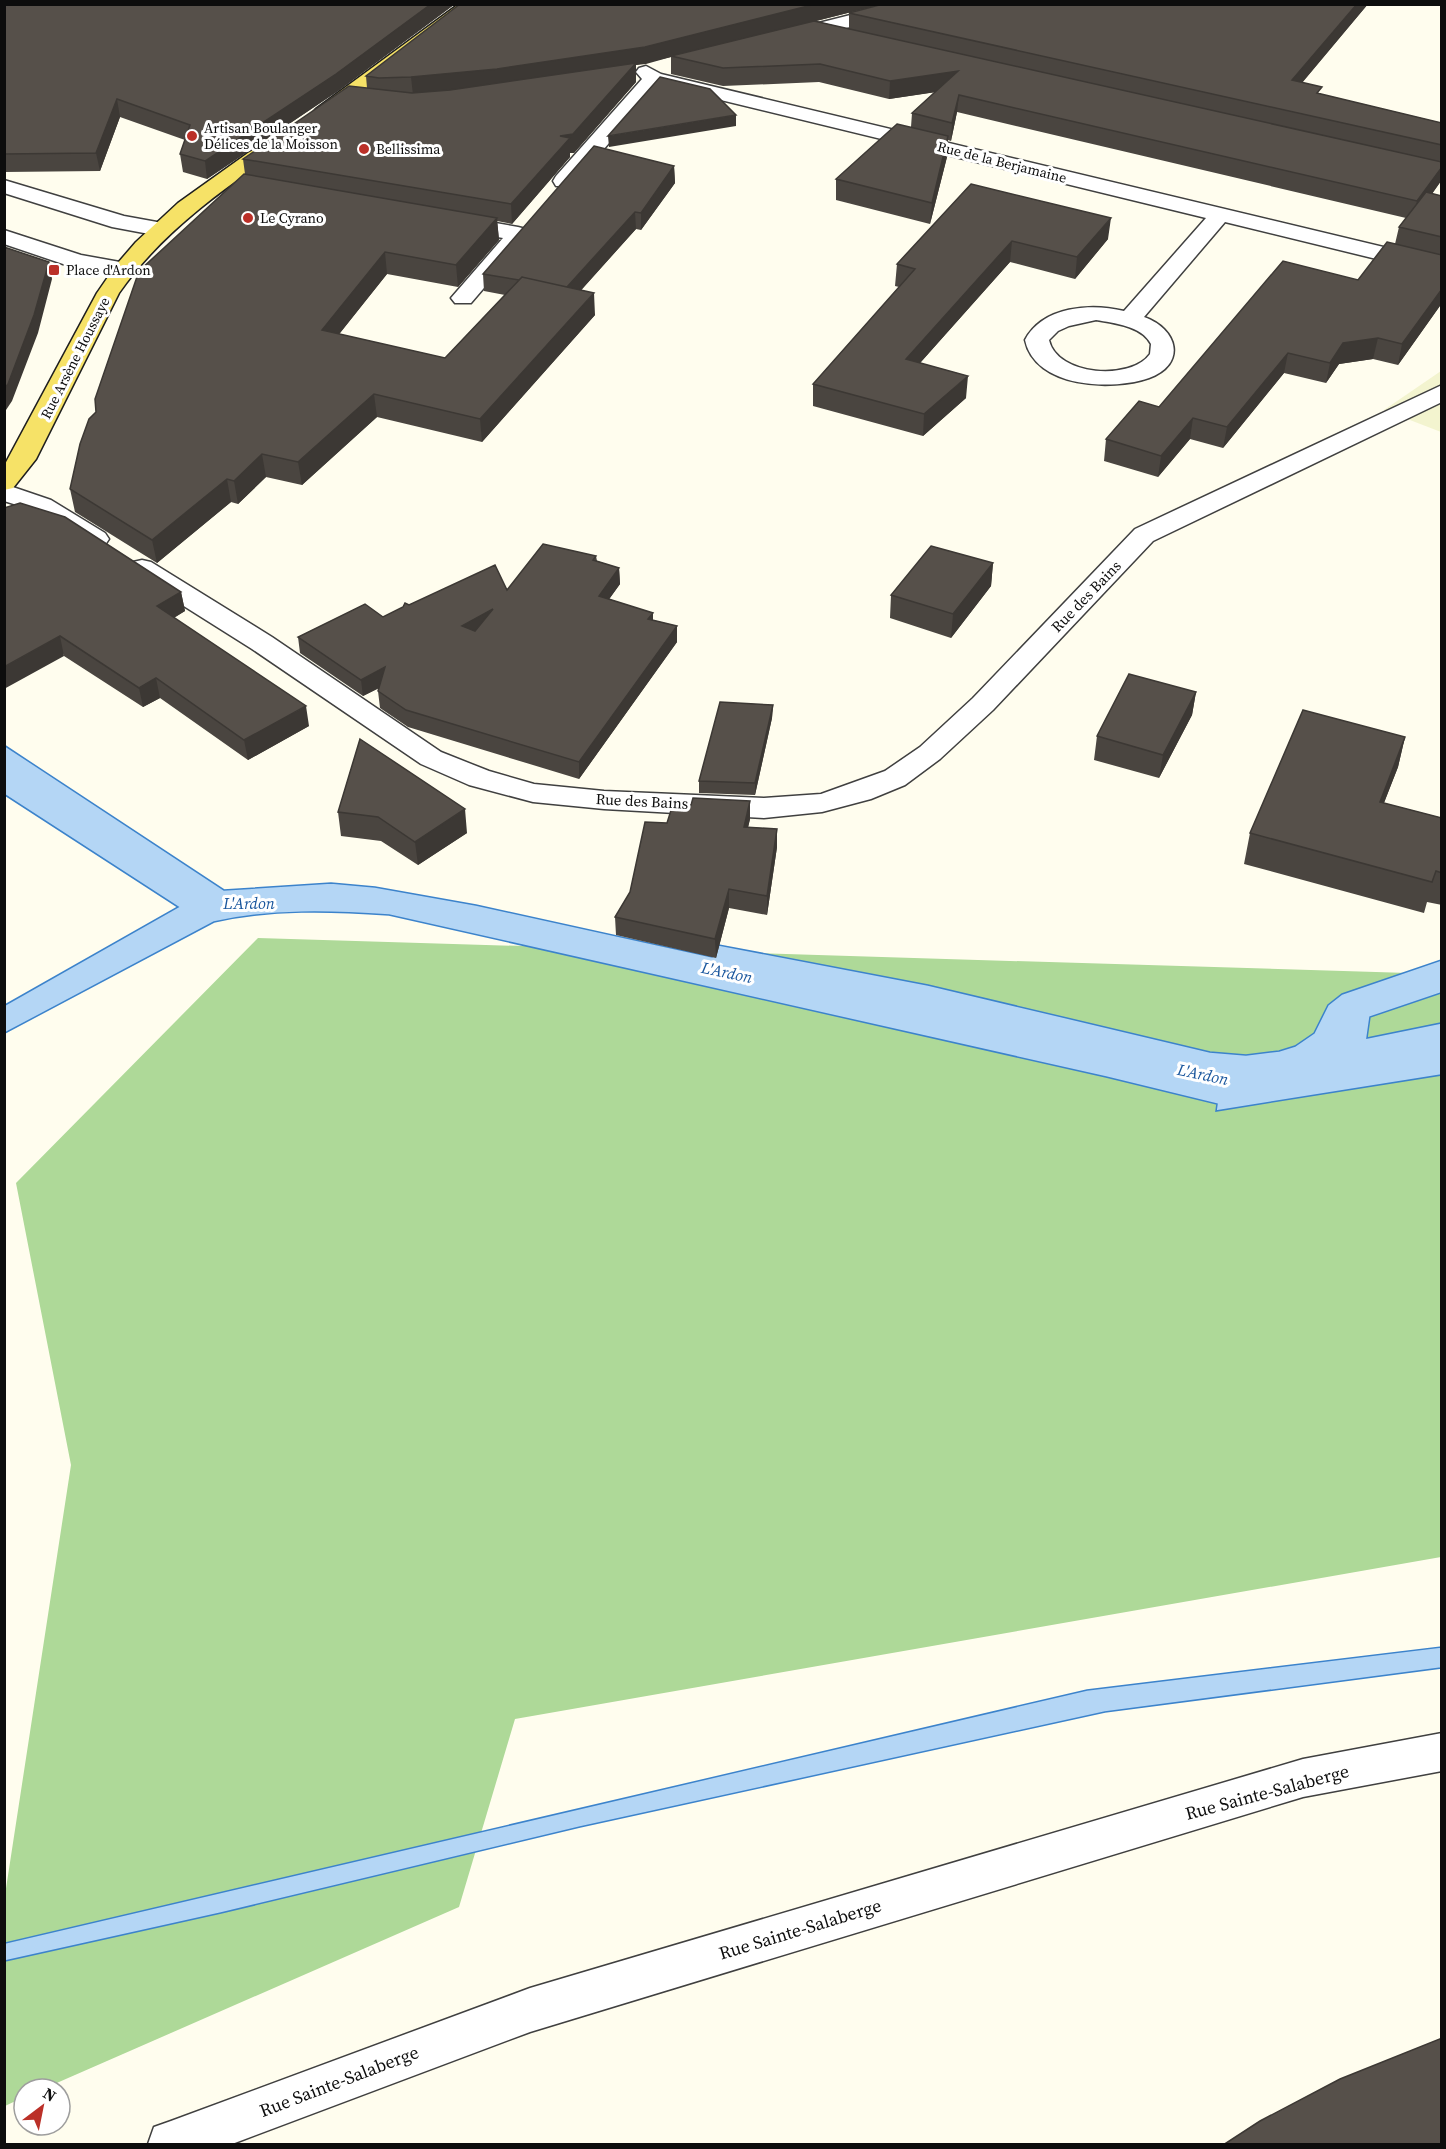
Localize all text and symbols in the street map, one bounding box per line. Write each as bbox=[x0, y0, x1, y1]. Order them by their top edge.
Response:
place label: Artisan Boulanger Délices de la Moisson bbox=[204, 118, 338, 154]
marker: Artisan Boulanger Délices de la Moisson bbox=[185, 129, 199, 143]
street label: Rue de la Berjamaine bbox=[935, 136, 1069, 188]
place label: Bellissima bbox=[376, 139, 441, 159]
marker: Bellissima bbox=[357, 142, 371, 156]
place label: Le Cyrano bbox=[260, 208, 324, 228]
marker: Le Cyrano bbox=[241, 211, 255, 225]
place label: Place d'Ardon bbox=[66, 260, 151, 280]
marker: Place d'Ardon bbox=[47, 263, 61, 277]
street label: Rue Arsène Houssaye bbox=[36, 294, 114, 422]
street label: Rue des Bains bbox=[1046, 555, 1126, 637]
street label: Rue des Bains bbox=[595, 788, 689, 814]
water label: L'Ardon bbox=[222, 892, 275, 914]
water label: L'Ardon bbox=[699, 956, 755, 988]
water label: L'Ardon bbox=[1175, 1058, 1231, 1090]
street label: Rue Sainte-Salaberge bbox=[1182, 1758, 1352, 1826]
street label: Rue Sainte-Salaberge bbox=[716, 1892, 884, 1966]
street label: Rue Sainte-Salaberge bbox=[256, 2039, 422, 2123]
north arrow bbox=[12, 2077, 72, 2137]
text: N bbox=[39, 2082, 61, 2107]

